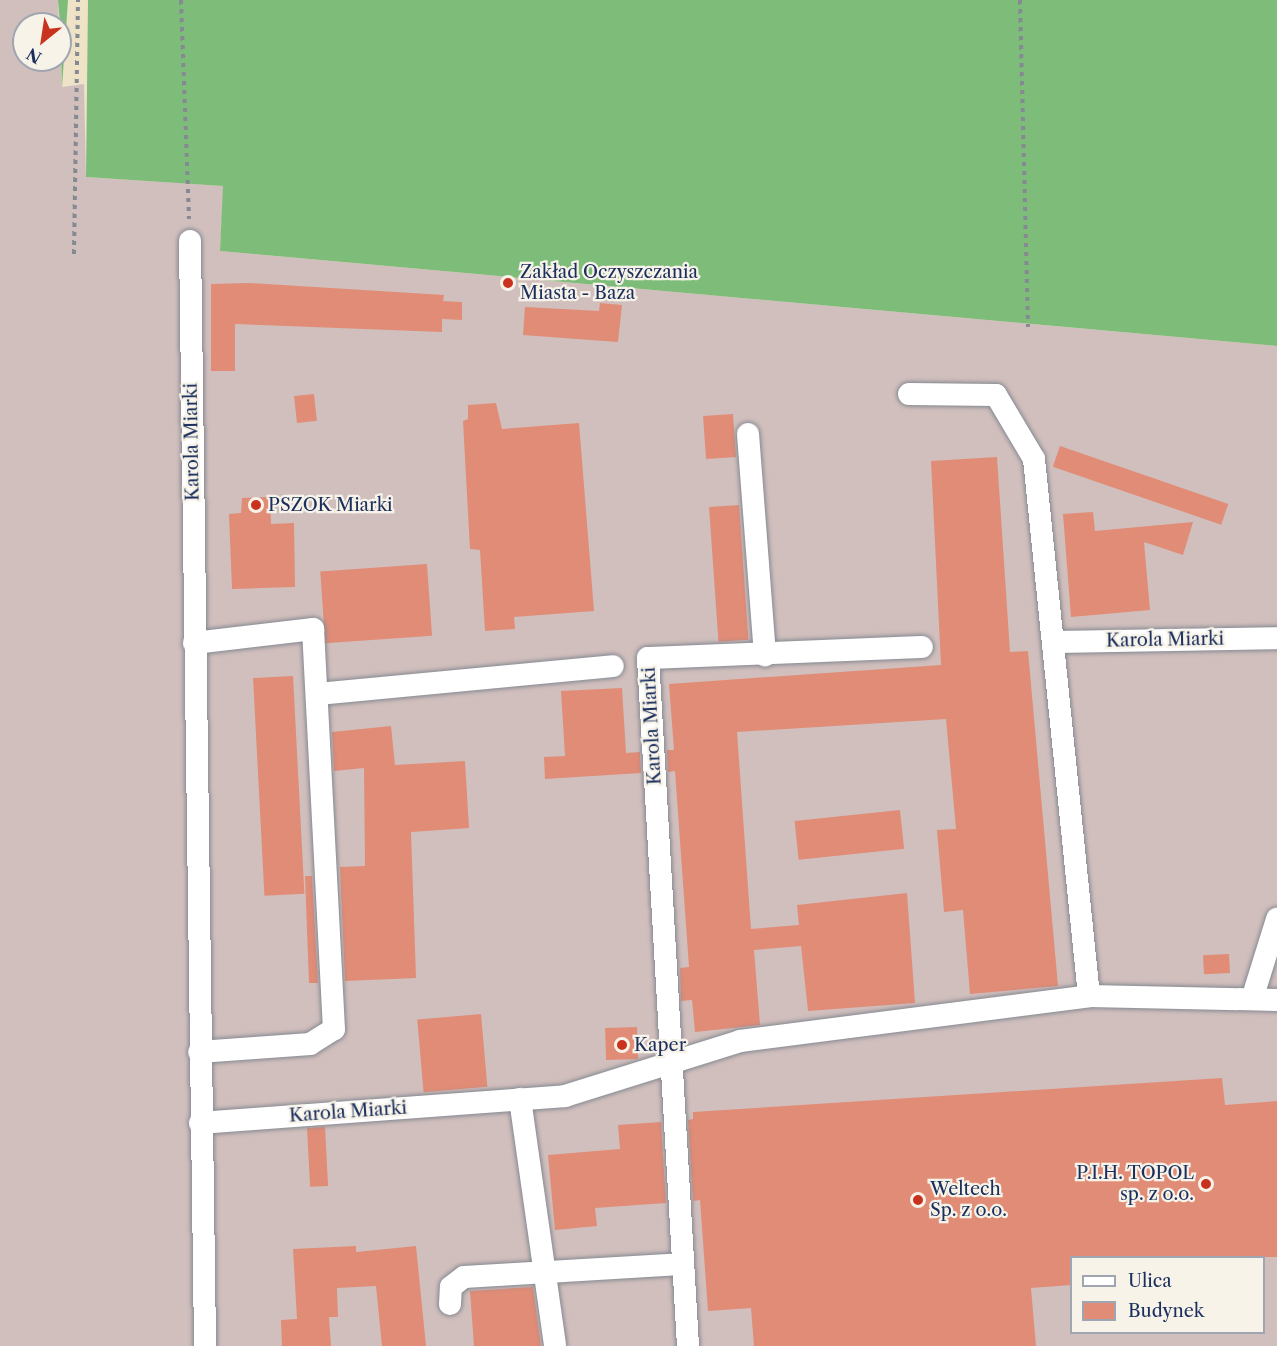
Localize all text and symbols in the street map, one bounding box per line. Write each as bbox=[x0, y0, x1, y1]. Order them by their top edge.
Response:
north arrow bbox=[12, 12, 72, 72]
text: N bbox=[23, 44, 45, 68]
place label: Zakład Oczyszczania Miasta - Baza bbox=[520, 262, 698, 304]
marker: Zakład Oczyszczania Miasta - Baza bbox=[501, 276, 515, 290]
street label: Karola Miarki bbox=[180, 383, 204, 501]
place label: PSZOK Miarki bbox=[268, 494, 393, 516]
marker: PSZOK Miarki bbox=[249, 498, 263, 512]
street label: Karola Miarki bbox=[1106, 628, 1224, 652]
street label: Karola Miarki bbox=[638, 666, 666, 786]
place label: Kaper bbox=[634, 1034, 686, 1056]
marker: Kaper bbox=[615, 1038, 629, 1052]
street label: Karola Miarki bbox=[288, 1097, 408, 1127]
place label: P.I.H. TOPOL sp. z o.o. bbox=[1076, 1163, 1194, 1206]
marker: P.I.H. TOPOL sp. z o.o. bbox=[1199, 1177, 1213, 1191]
place label: Weltech Sp. z o.o. bbox=[930, 1179, 1007, 1222]
marker: Weltech Sp. z o.o. bbox=[911, 1193, 925, 1207]
legend bbox=[1070, 1256, 1265, 1334]
text: Ulica bbox=[1128, 1270, 1172, 1292]
text: Budynek bbox=[1128, 1300, 1204, 1322]

